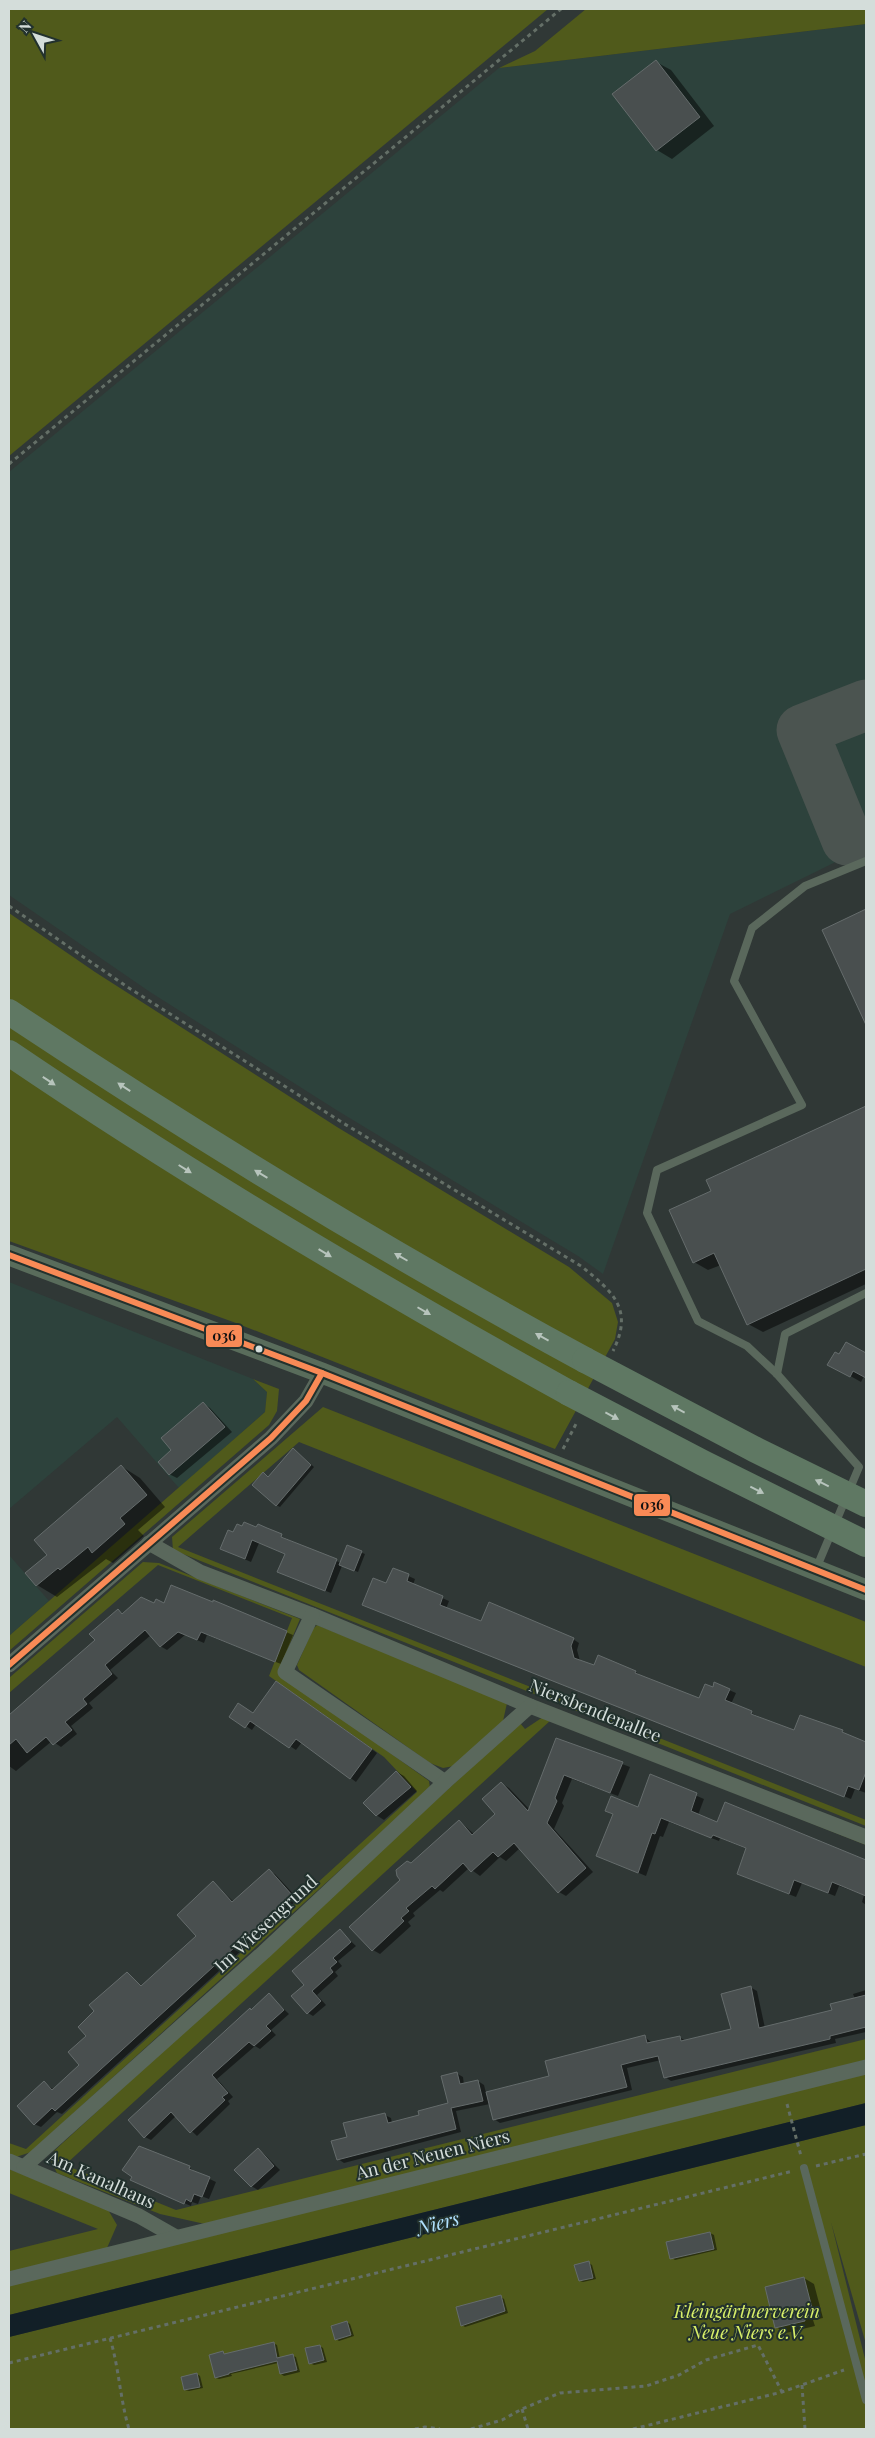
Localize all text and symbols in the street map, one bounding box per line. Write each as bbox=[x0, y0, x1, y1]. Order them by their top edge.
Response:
north arrow bbox=[10, 10, 60, 60]
text: N bbox=[14, 16, 35, 36]
one-way arrow bbox=[42, 1076, 56, 1086]
one-way arrow bbox=[117, 1083, 130, 1092]
one-way arrow bbox=[179, 1164, 192, 1174]
one-way arrow bbox=[255, 1169, 268, 1178]
one-way arrow bbox=[318, 1249, 331, 1258]
one-way arrow bbox=[394, 1252, 407, 1261]
one-way arrow bbox=[416, 1307, 431, 1315]
line badge: 036 bbox=[205, 1324, 243, 1348]
text: 036 bbox=[212, 1326, 236, 1345]
one-way arrow bbox=[535, 1333, 550, 1341]
unlabelled marker bbox=[254, 1344, 264, 1354]
one-way arrow bbox=[670, 1405, 685, 1413]
one-way arrow bbox=[605, 1412, 620, 1420]
one-way arrow bbox=[815, 1479, 830, 1487]
one-way arrow bbox=[750, 1486, 764, 1494]
line badge: 036 bbox=[633, 1493, 671, 1517]
text: 036 bbox=[640, 1495, 664, 1514]
street label: Niersbendenallee bbox=[526, 1673, 665, 1748]
street label: Im Wiesengrund bbox=[208, 1869, 323, 1977]
street label: An der Neuen Niers bbox=[352, 2123, 512, 2185]
street label: Am Kanalhaus bbox=[43, 2144, 159, 2214]
water label: Niers bbox=[412, 2204, 462, 2240]
park label: Kleingärtnerverein Neue Niers e.V. bbox=[673, 2299, 820, 2344]

